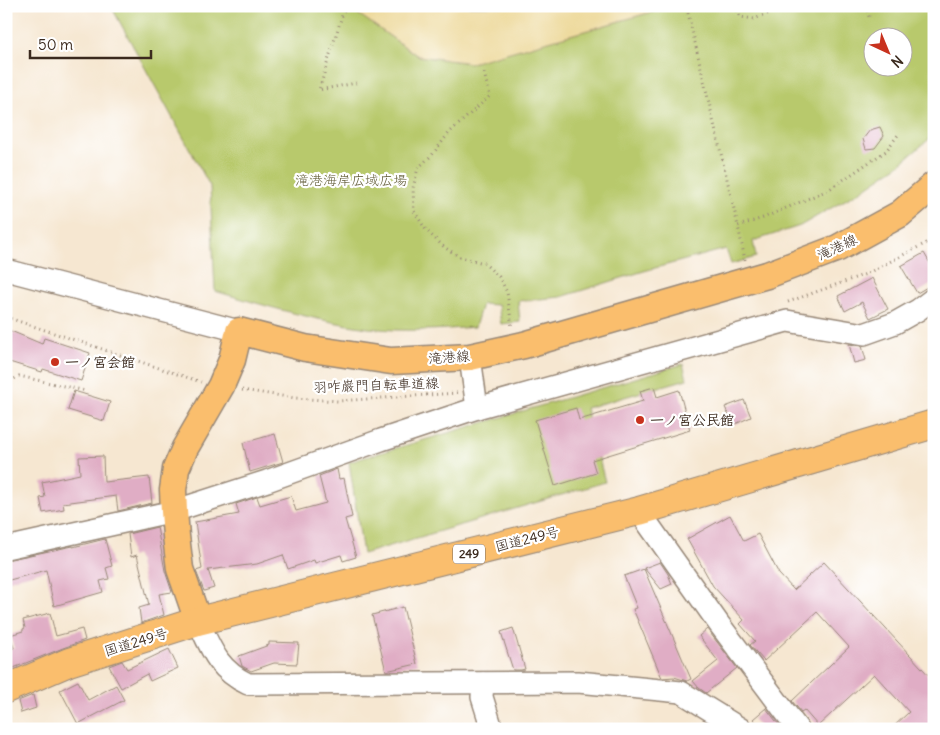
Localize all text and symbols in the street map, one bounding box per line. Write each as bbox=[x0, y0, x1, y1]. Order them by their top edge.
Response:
scale bar bbox=[30, 28, 151, 60]
north arrow bbox=[862, 28, 912, 78]
text: 50 m bbox=[38, 35, 73, 54]
text: N bbox=[887, 52, 907, 71]
park label: 滝港海岸広域広場 bbox=[295, 171, 407, 189]
street label: 滝港線 bbox=[814, 230, 860, 264]
street label: 滝港線 bbox=[427, 347, 471, 367]
place label: 一ノ宮会館 bbox=[65, 353, 135, 371]
marker: 一ノ宮会館 bbox=[49, 356, 61, 368]
street label: 羽咋巌門自転車道線 bbox=[313, 374, 439, 396]
place label: 一ノ宮公民館 bbox=[650, 411, 734, 429]
marker: 一ノ宮公民館 bbox=[634, 414, 646, 426]
street label: 国道249号 bbox=[493, 522, 561, 556]
road number: 249 bbox=[453, 544, 485, 564]
street label: 国道249号 bbox=[102, 624, 170, 660]

